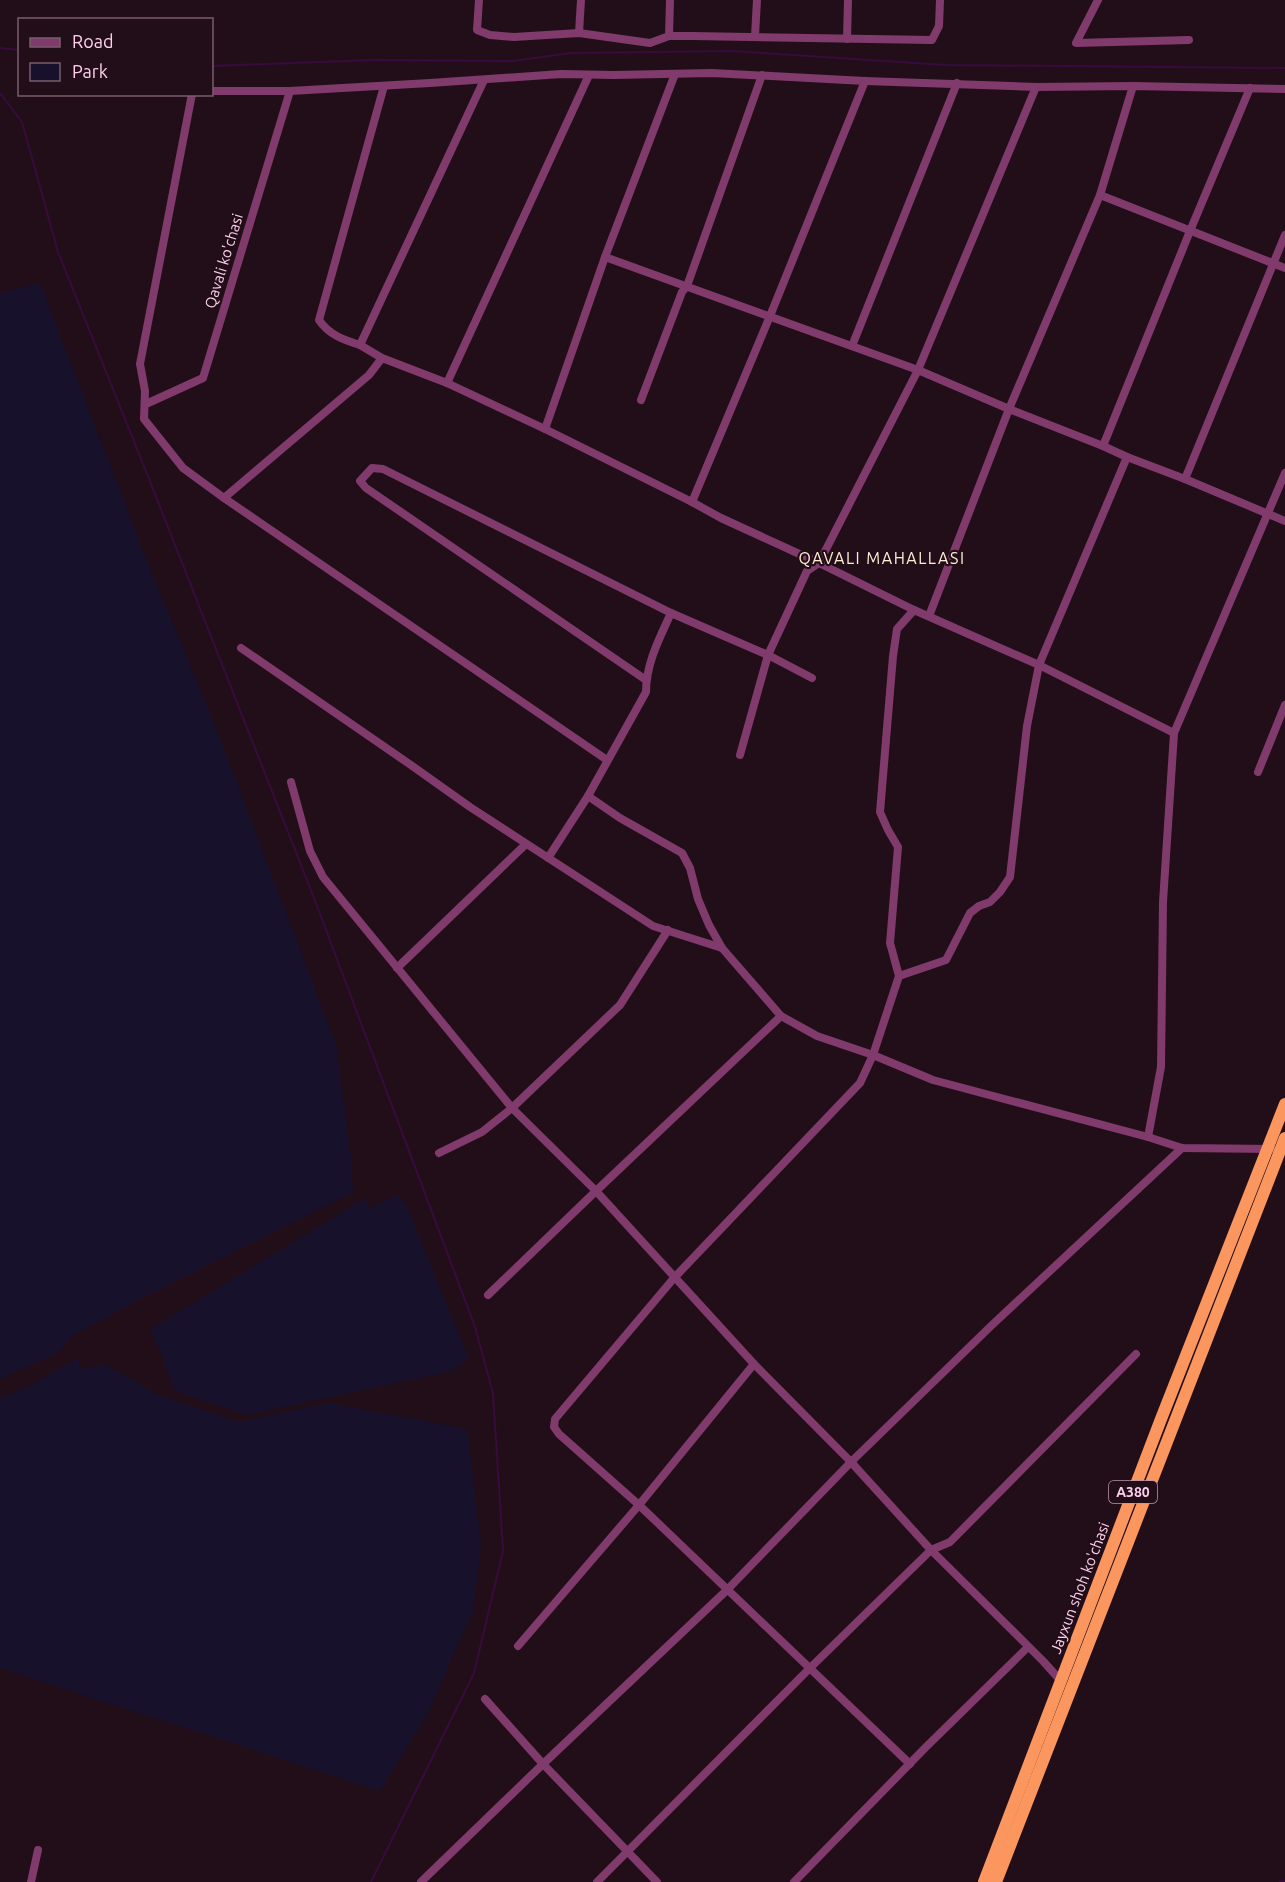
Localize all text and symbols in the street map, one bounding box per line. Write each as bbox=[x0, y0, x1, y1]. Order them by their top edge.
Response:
legend bbox=[18, 18, 213, 96]
text: Road bbox=[72, 31, 114, 51]
text: Park bbox=[72, 61, 108, 81]
street label: Qavali ko'chasi bbox=[201, 211, 246, 310]
district label: QAVALI MAHALLASI bbox=[798, 549, 966, 567]
road number: A380 bbox=[1109, 1481, 1157, 1503]
street label: Jayxun shoh ko'chasi bbox=[1047, 1520, 1112, 1656]

